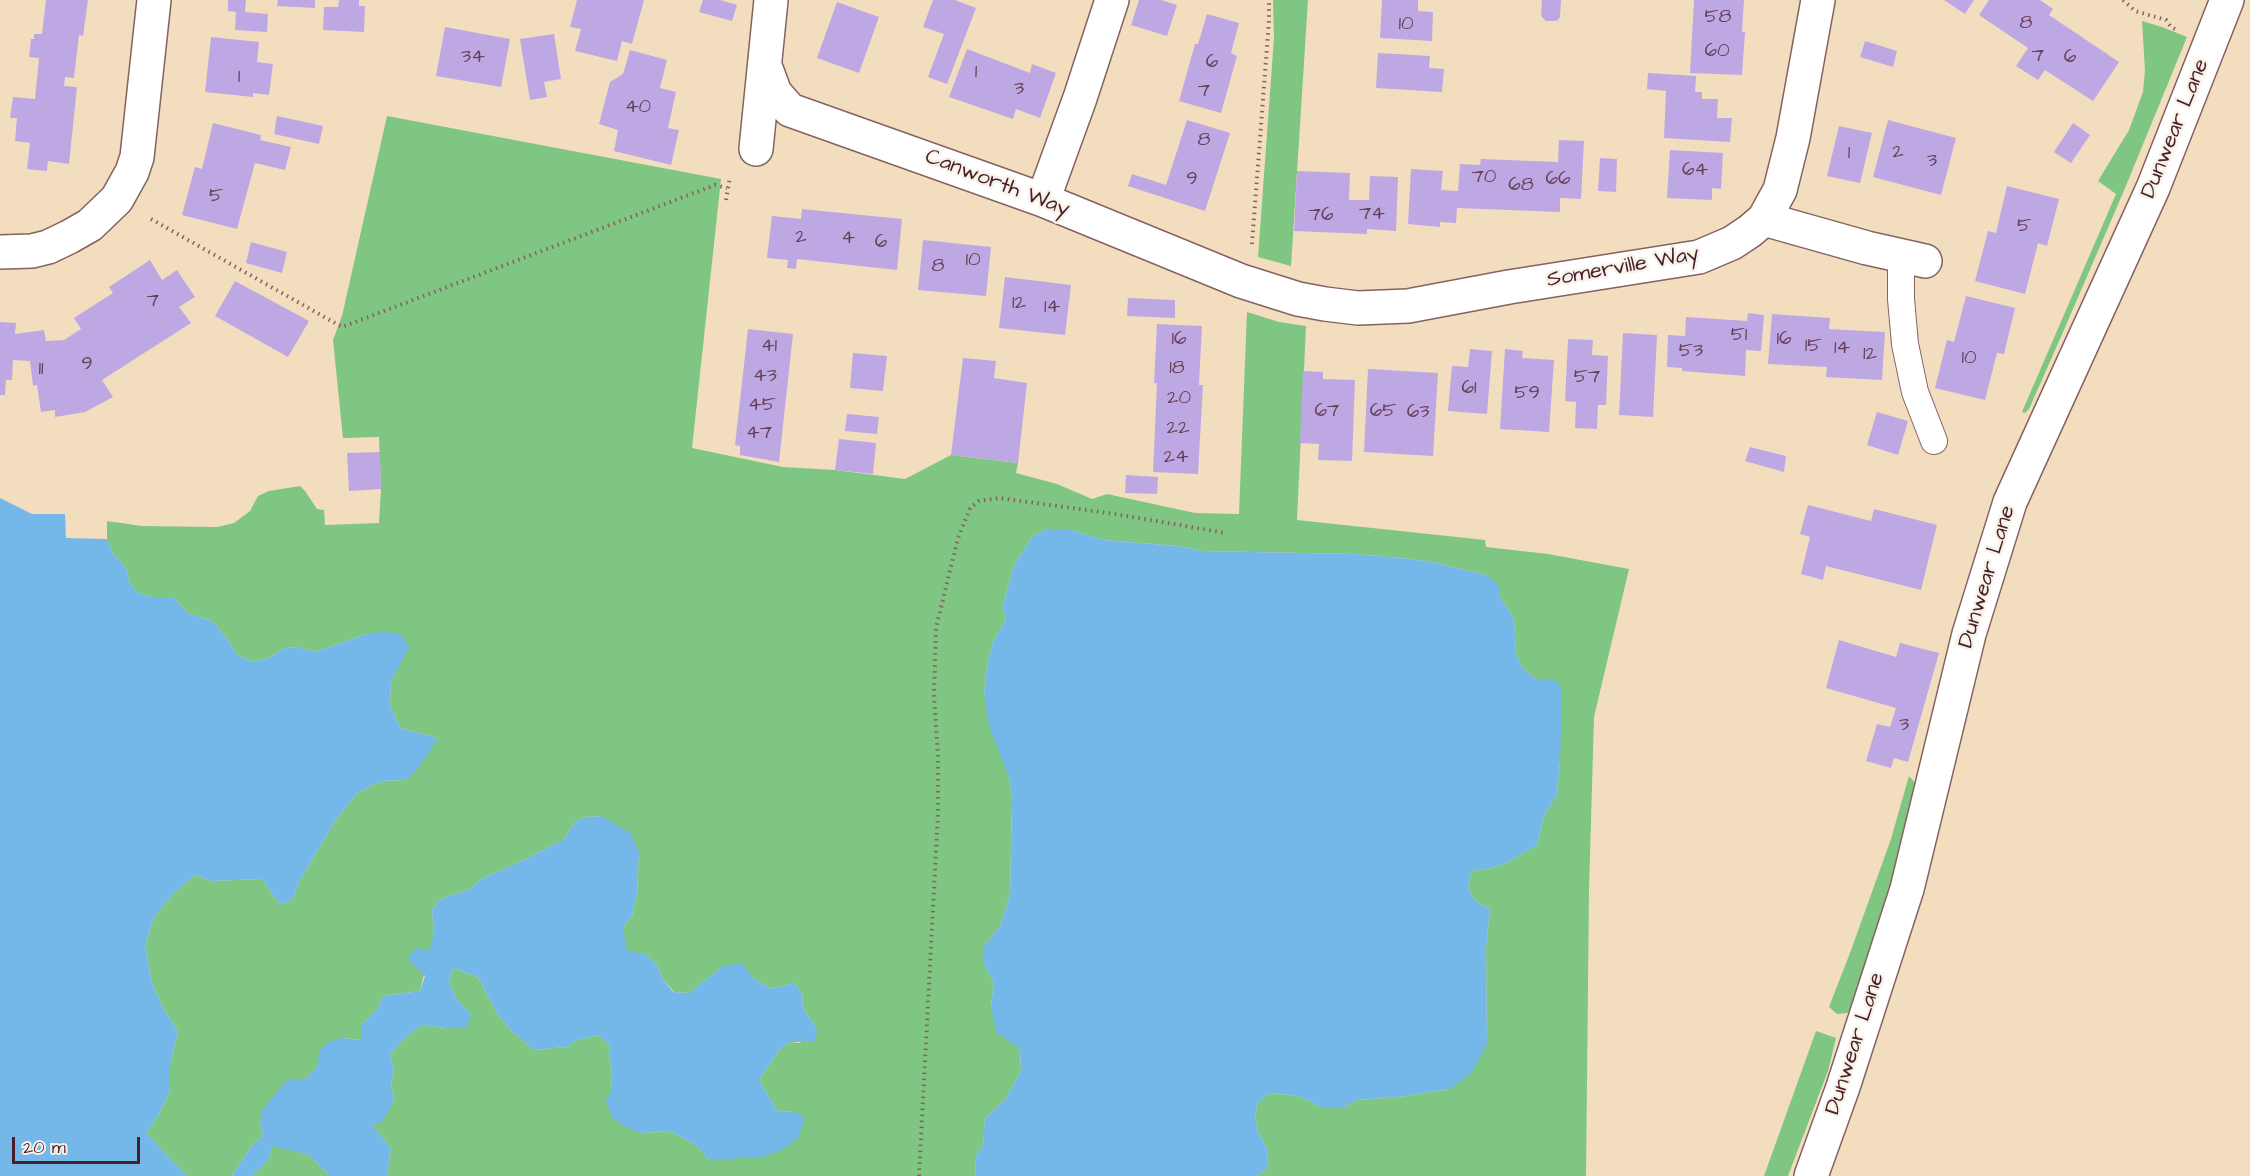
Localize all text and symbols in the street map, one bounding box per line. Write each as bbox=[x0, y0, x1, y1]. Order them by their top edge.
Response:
house number: 58 bbox=[1704, 6, 1732, 30]
house number: 8 bbox=[2020, 12, 2032, 36]
house number: 10 bbox=[1398, 13, 1414, 37]
house number: 60 bbox=[1704, 40, 1730, 64]
house number: 7 bbox=[2032, 45, 2044, 69]
house number: 34 bbox=[461, 46, 485, 70]
house number: 6 bbox=[2064, 46, 2076, 70]
house number: 6 bbox=[1206, 51, 1218, 75]
street label: Dunwear Lane bbox=[2136, 56, 2216, 202]
house number: 1 bbox=[975, 61, 977, 85]
house number: 1 bbox=[238, 66, 240, 90]
house number: 3 bbox=[1014, 78, 1024, 102]
house number: 7 bbox=[1198, 80, 1210, 104]
house number: 40 bbox=[625, 96, 651, 120]
house number: 8 bbox=[1198, 129, 1210, 153]
house number: 2 bbox=[1892, 141, 1904, 165]
house number: 1 bbox=[1848, 142, 1850, 166]
street label: Canworth Way bbox=[921, 144, 1073, 224]
house number: 3 bbox=[1927, 150, 1937, 174]
house number: 64 bbox=[1682, 159, 1708, 183]
house number: 70 bbox=[1472, 166, 1496, 190]
house number: 9 bbox=[1186, 168, 1198, 192]
house number: 66 bbox=[1545, 168, 1571, 192]
house number: 68 bbox=[1508, 174, 1534, 198]
house number: 5 bbox=[209, 185, 223, 209]
house number: 74 bbox=[1359, 203, 1385, 227]
house number: 76 bbox=[1309, 204, 1333, 228]
house number: 5 bbox=[2017, 215, 2031, 239]
house number: 2 bbox=[795, 226, 807, 250]
house number: 4 bbox=[841, 227, 855, 251]
house number: 6 bbox=[875, 231, 887, 255]
street label: Somerville Way bbox=[1545, 242, 1701, 294]
house number: 10 bbox=[965, 249, 981, 273]
house number: 8 bbox=[932, 255, 944, 279]
house number: 7 bbox=[147, 290, 159, 314]
house number: 12 bbox=[1012, 292, 1026, 316]
house number: 14 bbox=[1044, 296, 1060, 320]
house number: 51 bbox=[1731, 324, 1747, 348]
house number: 16 bbox=[1171, 328, 1187, 352]
house number: 16 bbox=[1776, 328, 1792, 352]
house number: 41 bbox=[761, 335, 777, 359]
house number: 15 bbox=[1805, 335, 1821, 359]
house number: 14 bbox=[1834, 337, 1850, 361]
house number: 53 bbox=[1679, 340, 1703, 364]
house number: 12 bbox=[1863, 343, 1877, 367]
house number: 10 bbox=[1961, 347, 1977, 371]
house number: 9 bbox=[81, 353, 93, 377]
house number: 18 bbox=[1169, 357, 1185, 381]
house number: 11 bbox=[38, 358, 44, 382]
house number: 43 bbox=[753, 365, 777, 389]
house number: 57 bbox=[1574, 366, 1600, 390]
house number: 61 bbox=[1461, 377, 1477, 401]
house number: 59 bbox=[1514, 382, 1540, 406]
house number: 20 bbox=[1167, 387, 1191, 411]
house number: 45 bbox=[748, 394, 776, 418]
house number: 67 bbox=[1315, 400, 1339, 424]
house number: 65 bbox=[1370, 400, 1396, 424]
house number: 63 bbox=[1407, 401, 1429, 425]
house number: 22 bbox=[1167, 417, 1189, 441]
house number: 47 bbox=[746, 422, 772, 446]
house number: 24 bbox=[1163, 446, 1189, 470]
street label: Dunwear Lane bbox=[1954, 503, 2022, 651]
house number: 3 bbox=[1899, 714, 1909, 738]
street label: Dunwear Lane bbox=[1821, 970, 1891, 1118]
scale bar bbox=[15, 1125, 142, 1163]
text: 20 m bbox=[23, 1135, 66, 1160]

